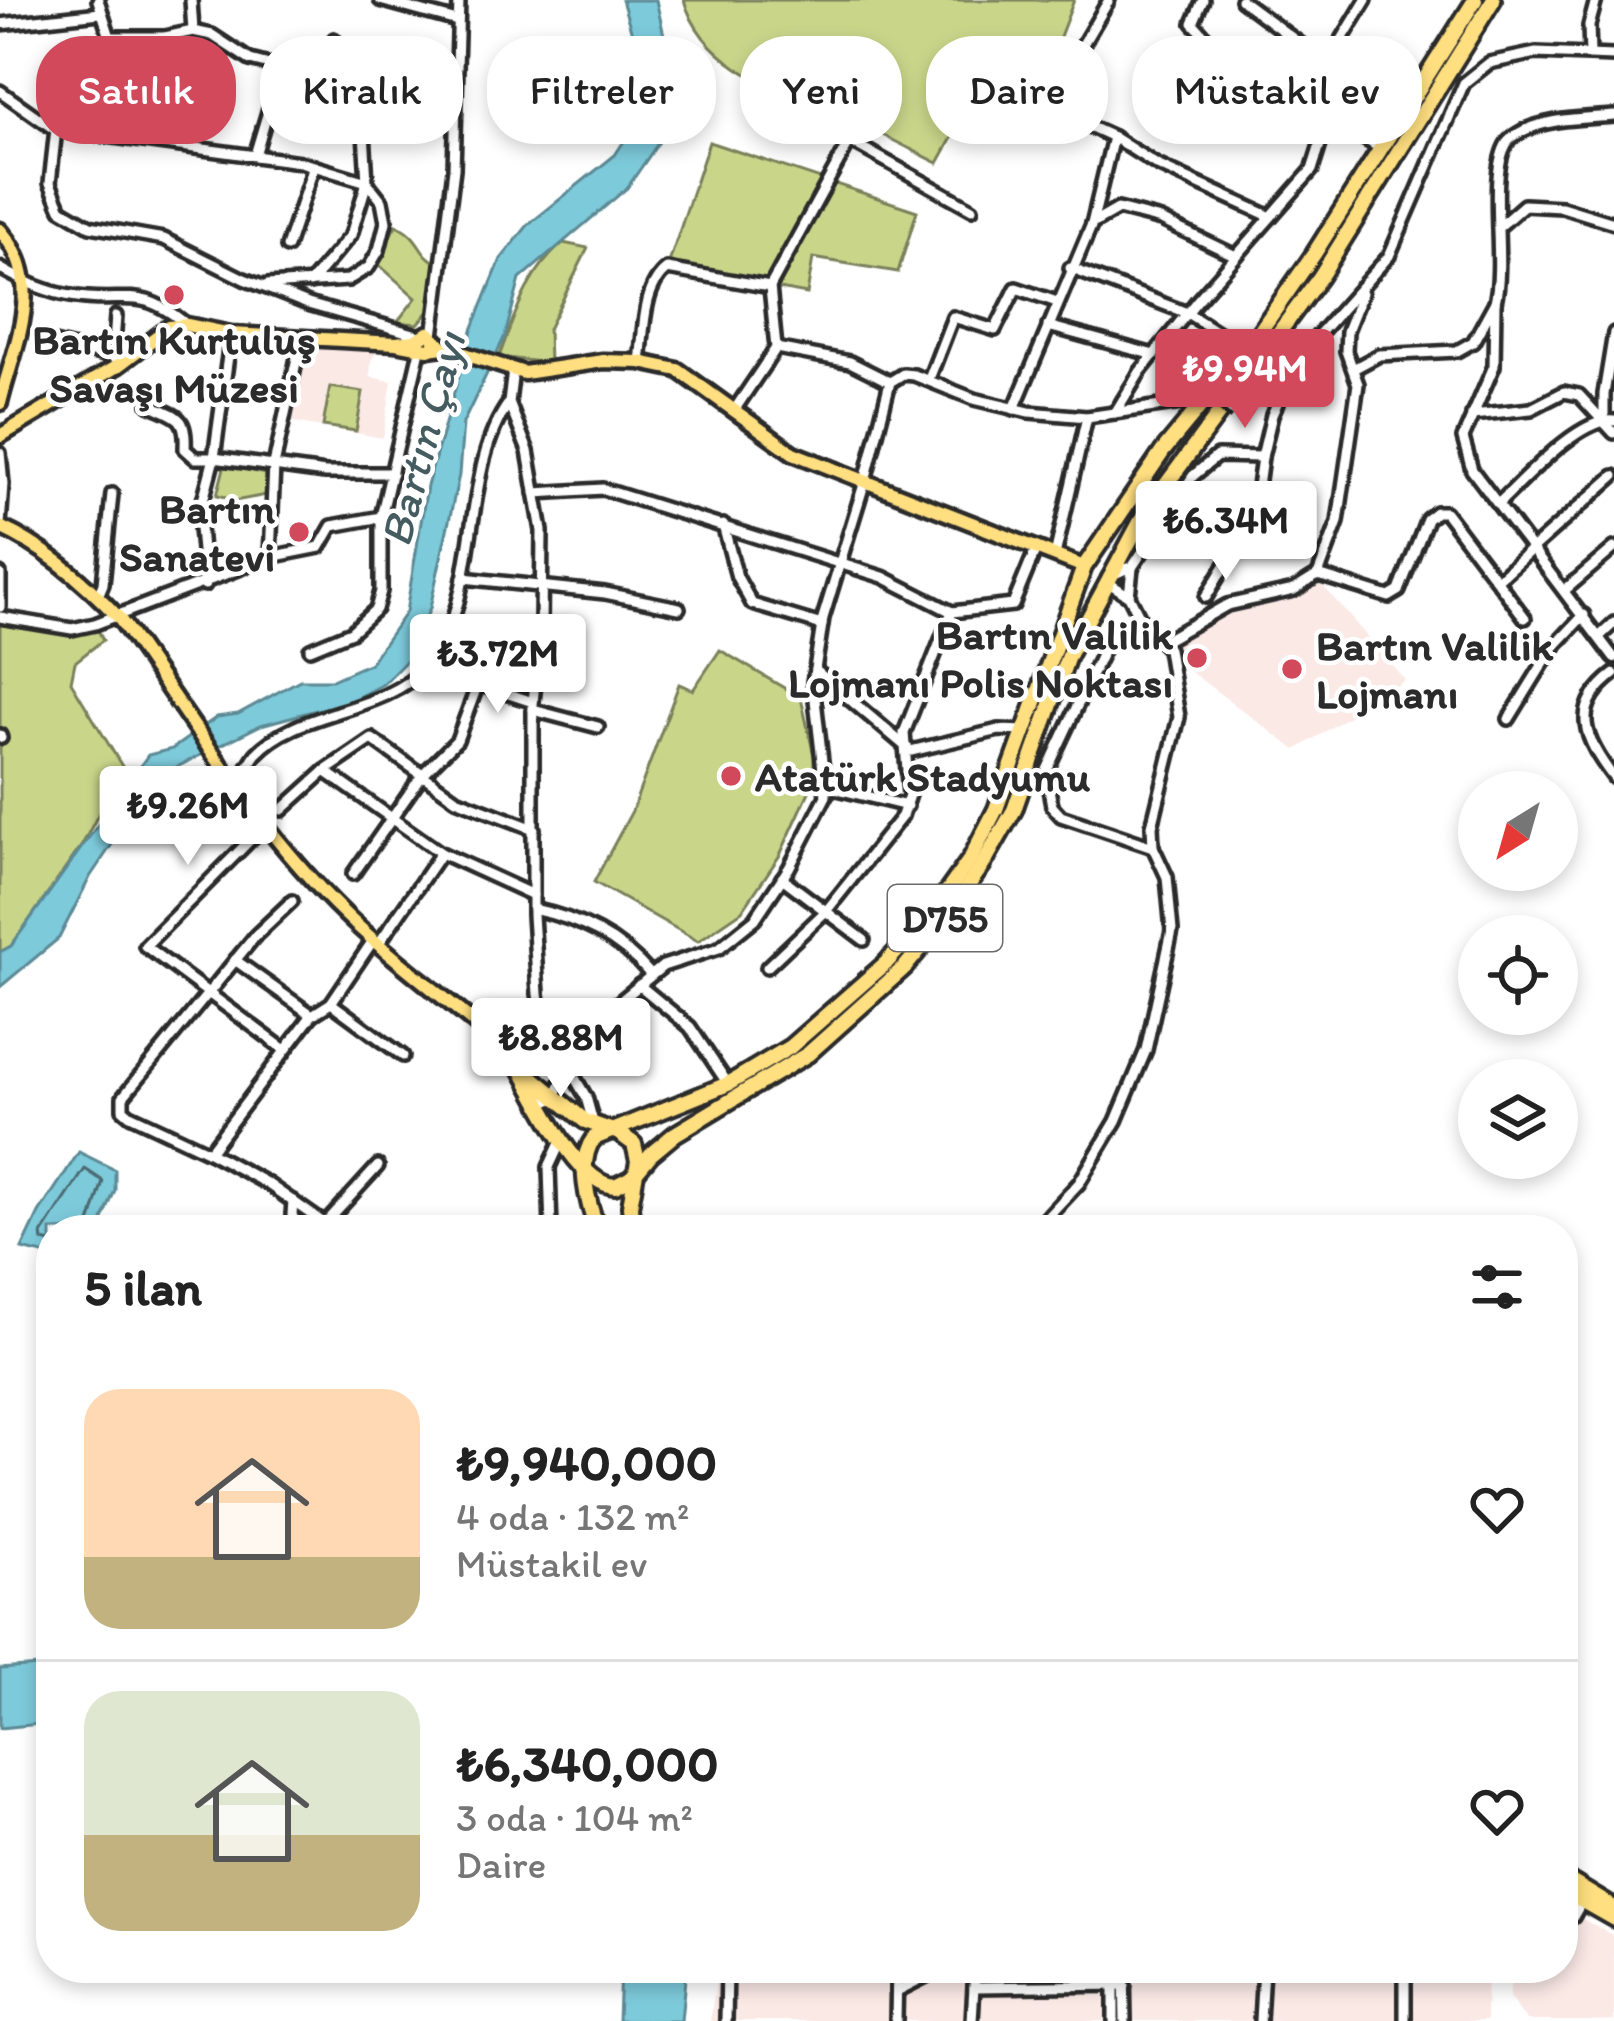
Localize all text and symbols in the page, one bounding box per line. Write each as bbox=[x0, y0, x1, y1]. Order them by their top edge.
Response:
chip: Satılık bbox=[36, 36, 236, 144]
chip: Kiralık bbox=[260, 36, 463, 144]
chip: Filtreler bbox=[487, 36, 716, 144]
chip: Yeni bbox=[740, 36, 902, 144]
chip: Daire bbox=[926, 36, 1108, 144]
chip: Müstakil ev bbox=[1132, 36, 1422, 144]
marker: Bartın Kurtuluş Savaşı Müzesi bbox=[161, 282, 187, 308]
place label: Bartın Kurtuluş Savaşı Müzesi bbox=[32, 314, 316, 413]
water label: Bartın Çayı bbox=[368, 325, 477, 552]
pin: ₺9.94M bbox=[1147, 329, 1343, 431]
text: ₺9.94M bbox=[1182, 344, 1308, 391]
pin: ₺6.34M bbox=[1128, 481, 1324, 583]
place label: Bartın Sanatevi bbox=[119, 483, 275, 582]
text: ₺6.34M bbox=[1163, 496, 1289, 543]
marker: Bartın Sanatevi bbox=[286, 519, 312, 545]
place label: Bartın Valilik Lojmanı Polis Noktası bbox=[788, 609, 1173, 708]
pin: ₺3.72M bbox=[400, 614, 596, 716]
place label: Bartın Valilik Lojmanı bbox=[1316, 620, 1553, 719]
text: ₺3.72M bbox=[437, 629, 559, 676]
marker: Bartın Valilik Lojmanı Polis Noktası bbox=[1184, 645, 1210, 671]
marker: Bartın Valilik Lojmanı bbox=[1279, 656, 1305, 682]
place label: Atatürk Stadyumu bbox=[755, 751, 1091, 802]
marker: Atatürk Stadyumu bbox=[718, 763, 744, 789]
pin: ₺9.26M bbox=[90, 766, 286, 868]
north arrow bbox=[1458, 771, 1578, 891]
map controls bbox=[1458, 771, 1578, 1179]
text: ₺9.26M bbox=[127, 781, 249, 828]
road number: D755 bbox=[888, 885, 1002, 951]
button: locate bbox=[1458, 915, 1578, 1035]
pin: ₺8.88M bbox=[463, 998, 659, 1100]
text: ₺8.88M bbox=[498, 1013, 624, 1060]
button: layers bbox=[1458, 1059, 1578, 1179]
icon: filters bbox=[1464, 1254, 1530, 1320]
text: 5 ilan bbox=[84, 1257, 202, 1318]
text: ₺9,940,000 bbox=[456, 1432, 717, 1493]
icon: home bbox=[180, 1437, 324, 1581]
icon: heart bbox=[1464, 1476, 1530, 1542]
text: 4 oda · 132 m² bbox=[456, 1493, 689, 1540]
text: Müstakil ev bbox=[456, 1540, 647, 1587]
text: ₺6,340,000 bbox=[456, 1733, 719, 1794]
icon: home bbox=[180, 1739, 324, 1883]
icon: heart bbox=[1464, 1778, 1530, 1844]
text: 3 oda · 104 m² bbox=[456, 1794, 693, 1841]
text: Daire bbox=[456, 1841, 546, 1888]

